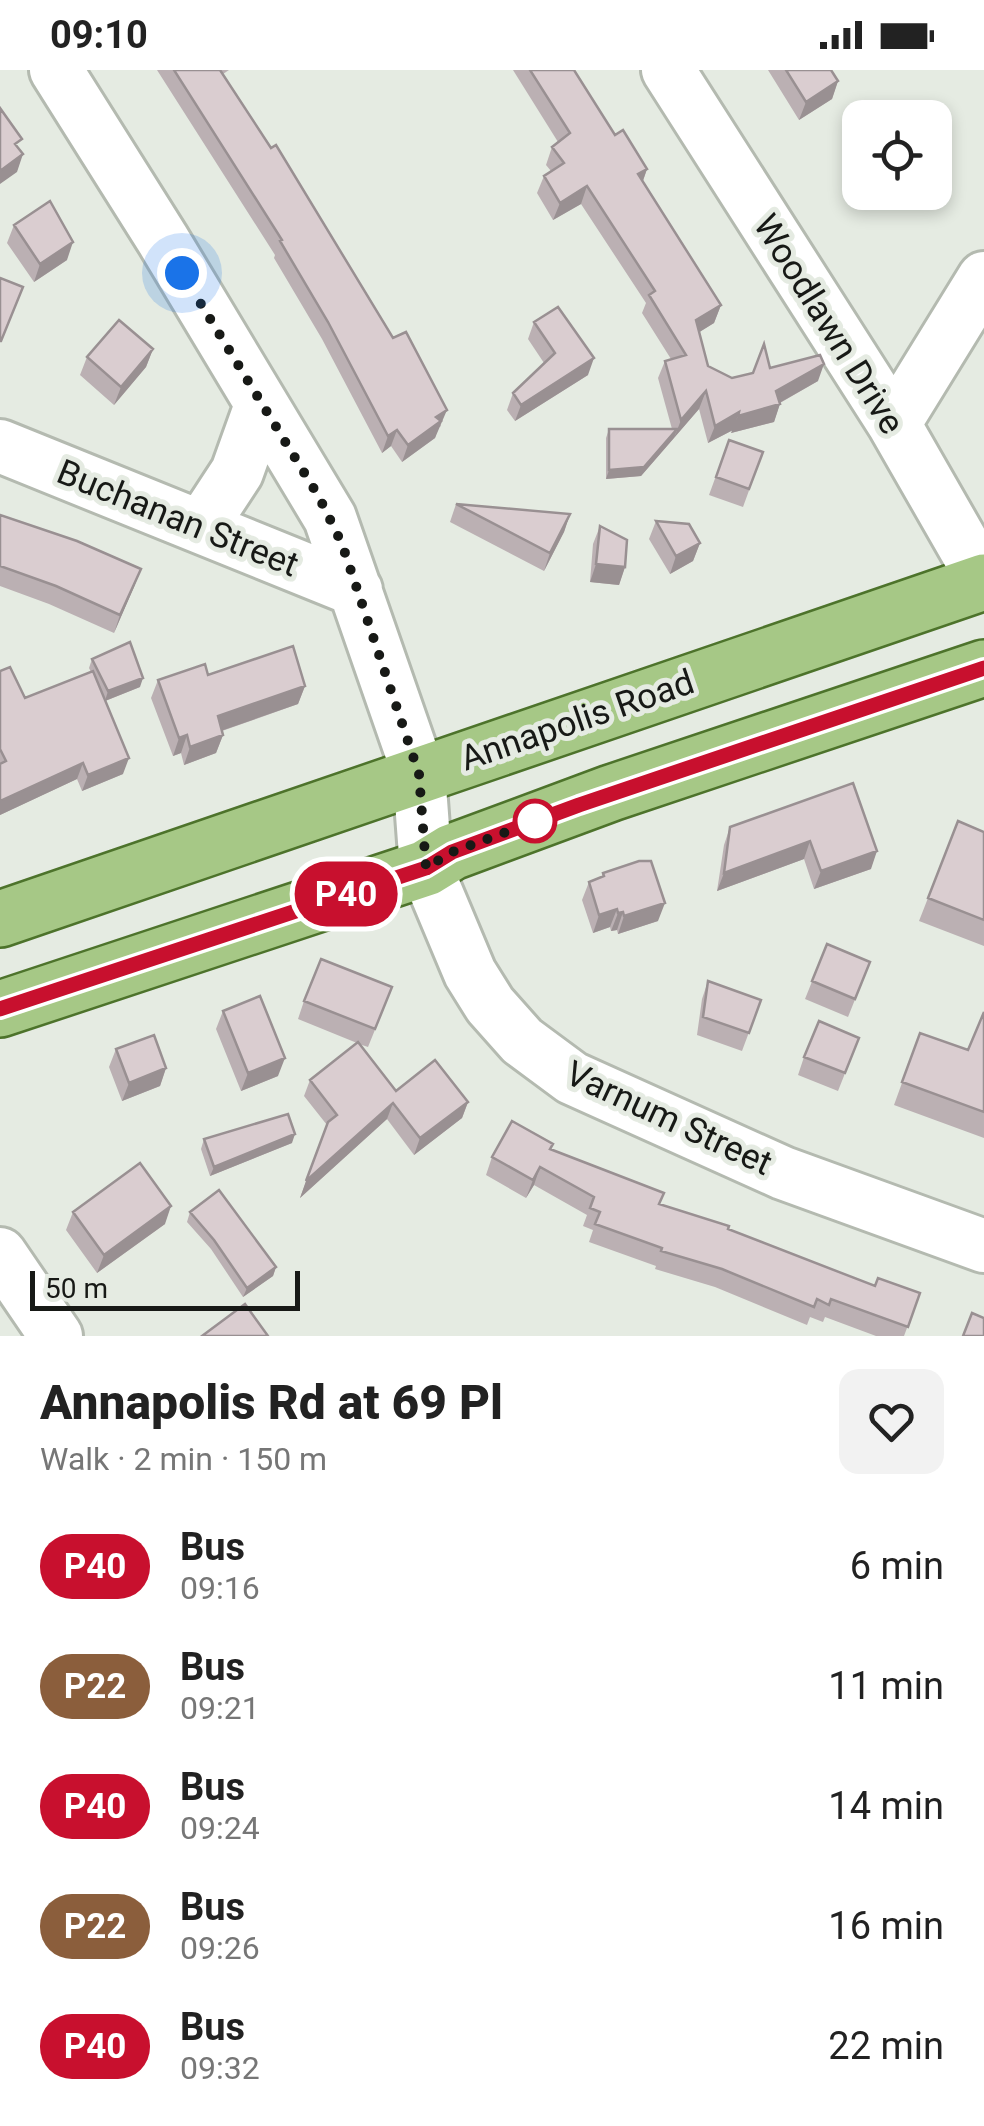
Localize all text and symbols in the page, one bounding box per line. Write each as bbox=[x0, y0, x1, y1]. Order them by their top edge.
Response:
text: 09:10 bbox=[50, 13, 148, 57]
map controls bbox=[842, 100, 952, 210]
button: locate bbox=[842, 100, 952, 210]
street label: Woodlawn Drive bbox=[745, 207, 912, 441]
your location bbox=[157, 248, 207, 298]
street label: Buchanan Street bbox=[51, 451, 304, 586]
street label: Annapolis Road bbox=[455, 661, 699, 780]
unlabelled marker bbox=[514, 800, 556, 842]
line badge: P40 bbox=[288, 862, 404, 926]
text: P40 bbox=[315, 874, 377, 915]
street label: Varnum Street bbox=[559, 1053, 778, 1184]
scale bar bbox=[30, 1266, 300, 1310]
text: 50 m bbox=[45, 1272, 108, 1305]
button: heart bbox=[839, 1369, 944, 1474]
text: Annapolis Rd at 69 Pl bbox=[40, 1374, 503, 1431]
text: Walk · 2 min · 150 m bbox=[40, 1440, 327, 1478]
text: Bus bbox=[180, 1525, 245, 1569]
text: 6 min bbox=[850, 1544, 944, 1588]
text: P40 bbox=[64, 1546, 126, 1587]
text: 09:16 bbox=[180, 1569, 260, 1607]
text: Bus bbox=[180, 1645, 245, 1689]
text: 11 min bbox=[828, 1664, 944, 1708]
text: P22 bbox=[64, 1666, 126, 1707]
text: 09:21 bbox=[180, 1689, 260, 1727]
text: Bus bbox=[180, 1765, 245, 1809]
text: 14 min bbox=[828, 1784, 944, 1828]
text: P40 bbox=[64, 1786, 126, 1827]
text: 09:24 bbox=[180, 1809, 260, 1847]
text: Bus bbox=[180, 1885, 245, 1929]
text: 16 min bbox=[828, 1904, 944, 1948]
text: P22 bbox=[64, 1906, 126, 1947]
text: 09:26 bbox=[180, 1929, 260, 1967]
text: Bus bbox=[180, 2005, 245, 2049]
text: 22 min bbox=[828, 2024, 944, 2068]
text: P40 bbox=[64, 2026, 126, 2067]
text: 09:32 bbox=[180, 2049, 260, 2087]

